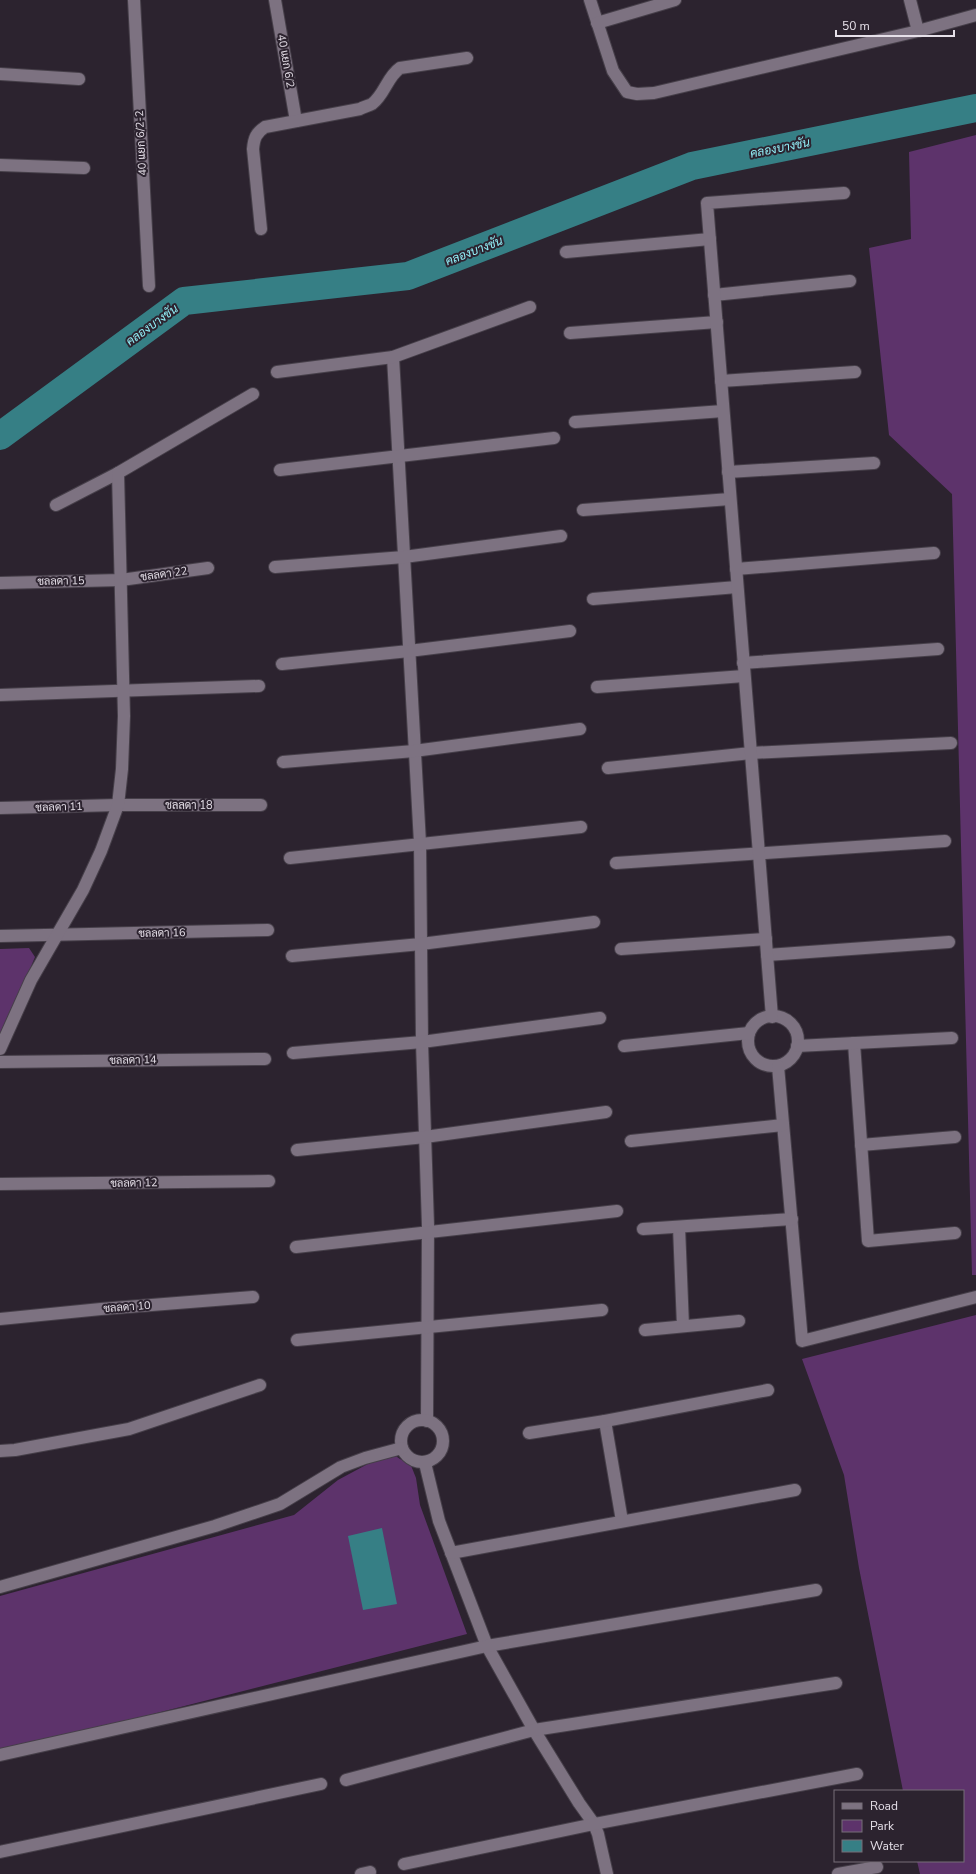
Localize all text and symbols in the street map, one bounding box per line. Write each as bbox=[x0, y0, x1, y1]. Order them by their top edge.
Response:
scale bar bbox=[836, 12, 954, 38]
text: 50 m bbox=[842, 18, 870, 34]
street label: 40 แยก 6/2 bbox=[274, 33, 298, 89]
street label: 40 แยก 6/2-2 bbox=[132, 110, 150, 176]
water label: คลองบางชัน bbox=[749, 134, 812, 162]
water label: คลองบางชัน bbox=[443, 233, 505, 269]
water label: คลองบางชัน bbox=[123, 301, 182, 349]
street label: ชลลดา 22 bbox=[140, 563, 188, 585]
street label: ชลลดา 15 bbox=[37, 573, 85, 589]
street label: ชลลดา 18 bbox=[165, 798, 213, 813]
street label: ชลลดา 11 bbox=[35, 799, 83, 815]
street label: ชลลดา 16 bbox=[138, 925, 186, 941]
street label: ชลลดา 14 bbox=[109, 1052, 157, 1068]
street label: ชลลดา 12 bbox=[110, 1175, 158, 1191]
street label: ชลลดา 10 bbox=[103, 1298, 152, 1316]
legend bbox=[834, 1790, 964, 1862]
text: Road bbox=[870, 1798, 898, 1814]
text: Park bbox=[870, 1818, 895, 1834]
text: Water bbox=[870, 1838, 904, 1854]

